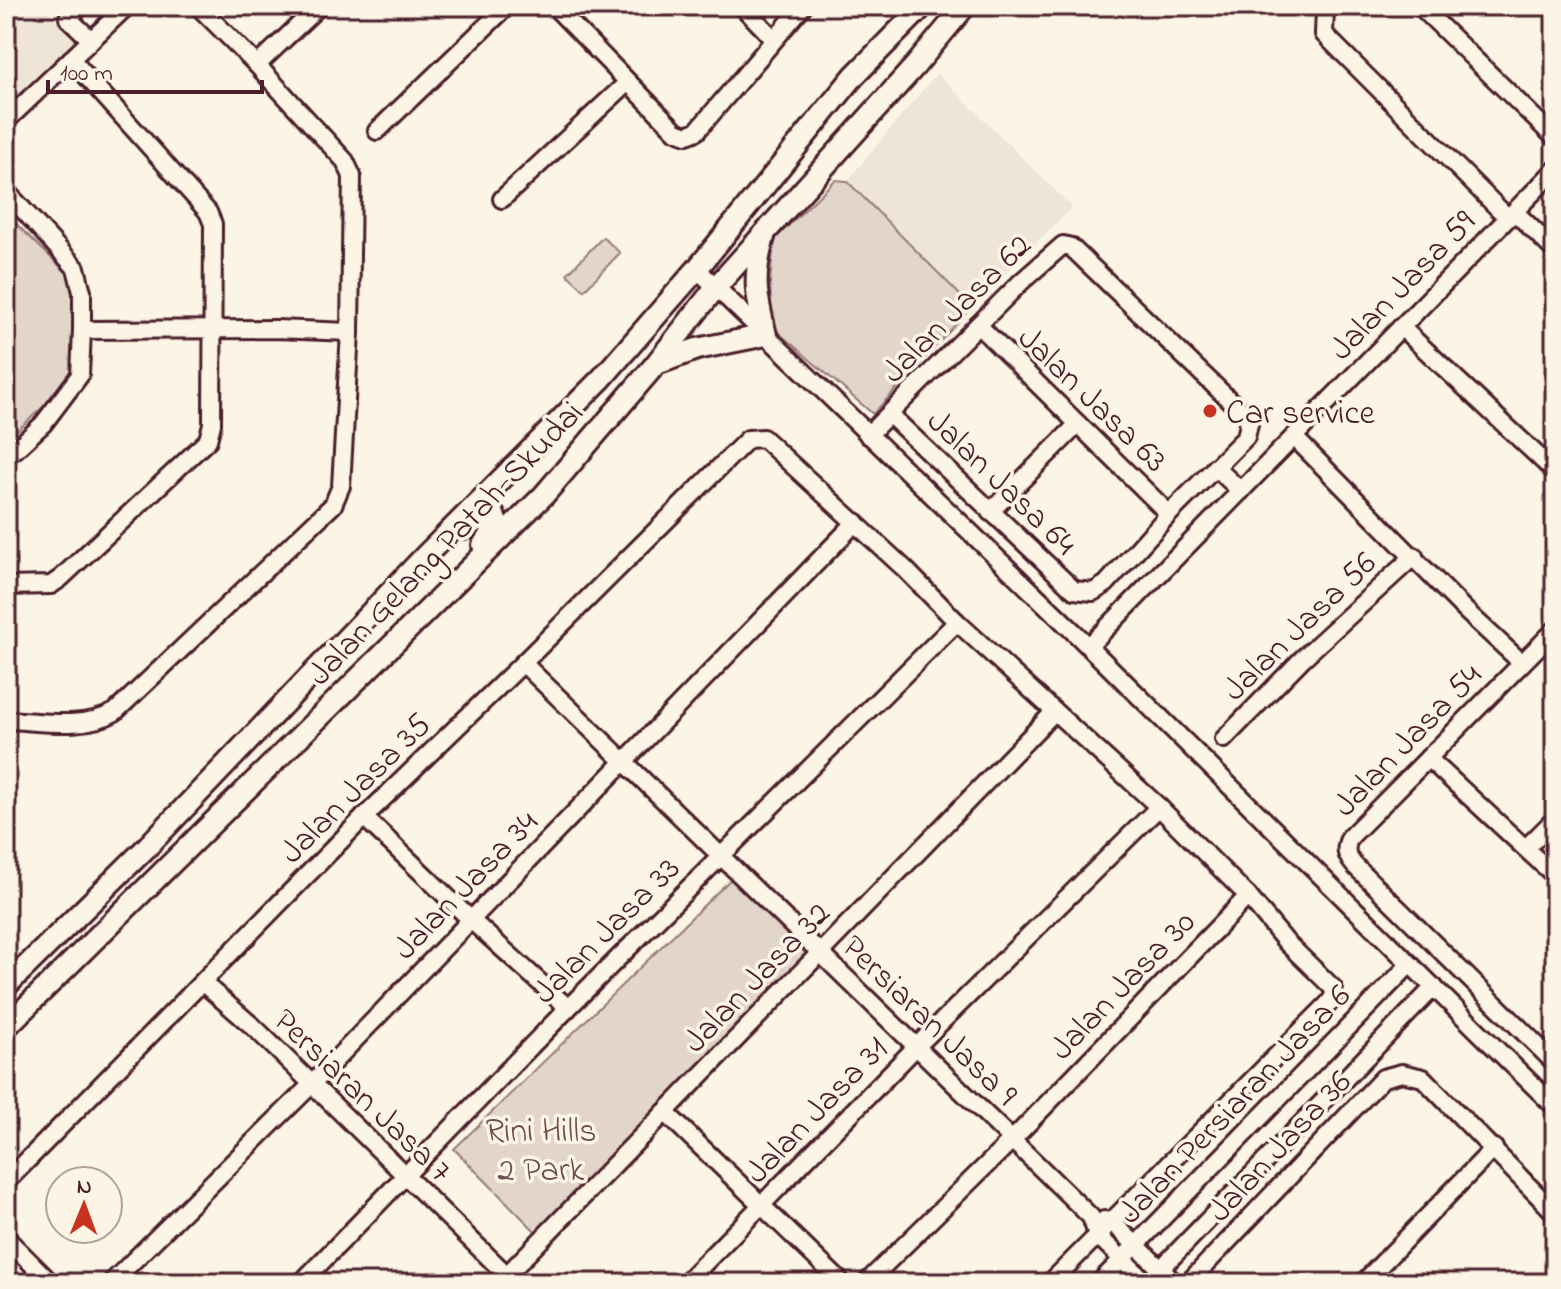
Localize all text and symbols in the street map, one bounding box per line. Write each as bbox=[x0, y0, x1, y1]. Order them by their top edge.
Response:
scale bar bbox=[48, 44, 262, 94]
text: 100 m bbox=[60, 57, 113, 92]
street label: Jalan Jasa 59 bbox=[1319, 200, 1489, 374]
street label: Jalan Jasa 62 bbox=[871, 223, 1045, 397]
street label: Jalan Jasa 63 bbox=[1005, 316, 1178, 486]
place label: Car service bbox=[1226, 390, 1375, 440]
street label: Jalan Gelang Patah-Skudai bbox=[297, 391, 597, 699]
street label: Jalan Jasa 64 bbox=[914, 399, 1087, 569]
marker: Car service bbox=[1201, 402, 1219, 420]
street label: Jalan Jasa 56 bbox=[1212, 541, 1389, 715]
street label: Jalan Jasa 54 bbox=[1323, 654, 1495, 830]
street label: Jalan Jasa 35 bbox=[270, 703, 444, 877]
street label: Jalan Jasa 34 bbox=[382, 801, 551, 973]
street label: Jalan Jasa 33 bbox=[522, 846, 693, 1017]
street label: Jalan Jasa 32 bbox=[672, 892, 843, 1066]
street label: Jalan Jasa 30 bbox=[1039, 900, 1209, 1073]
street label: Persiaran Jasa 9 bbox=[829, 924, 1028, 1119]
street label: Jalan Persiaran Jasa 6 bbox=[1108, 974, 1364, 1237]
street label: Persiaran Jasa 7 bbox=[260, 998, 462, 1196]
street label: Jalan Jasa 31 bbox=[735, 1027, 901, 1197]
street label: Jalan Jasa 36 bbox=[1197, 1060, 1365, 1235]
park label: Rini Hills 2 Park bbox=[486, 1108, 596, 1197]
north arrow bbox=[44, 1165, 124, 1245]
text: N bbox=[77, 1172, 92, 1204]

